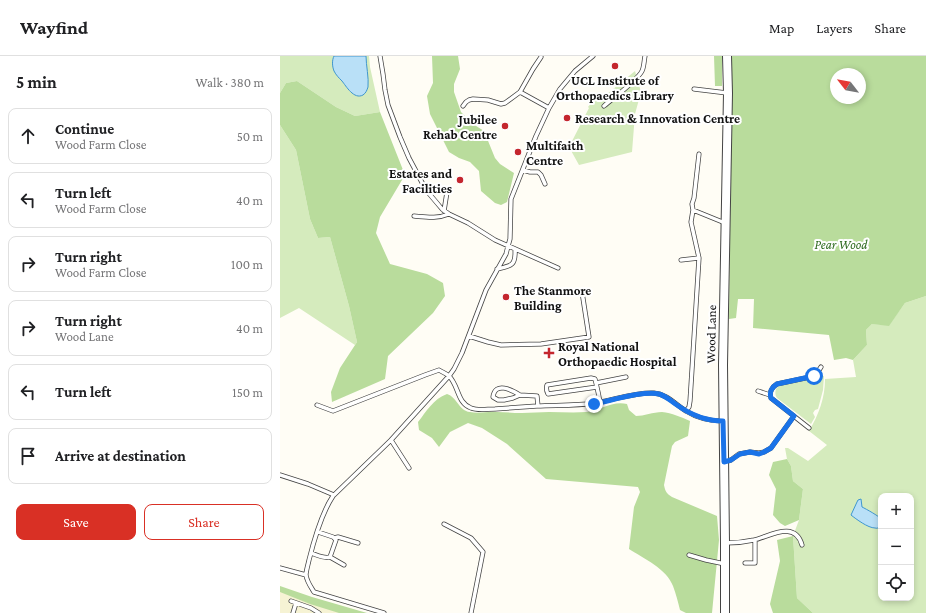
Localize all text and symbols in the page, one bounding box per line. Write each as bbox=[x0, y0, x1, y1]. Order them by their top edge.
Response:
text: Wayfind bbox=[20, 17, 88, 38]
text: Map bbox=[769, 20, 794, 36]
text: Layers bbox=[816, 20, 853, 36]
text: Share bbox=[875, 20, 906, 36]
marker: UCL Institute of Orthopaedics Library bbox=[610, 61, 620, 71]
north arrow bbox=[830, 68, 866, 104]
text: 5 min bbox=[16, 73, 57, 92]
place label: UCL Institute of Orthopaedics Library bbox=[556, 73, 675, 103]
text: Walk · 380 m bbox=[196, 75, 264, 90]
place label: Research & Innovation Centre bbox=[575, 111, 740, 126]
place label: Jubilee Rehab Centre bbox=[423, 112, 497, 142]
marker: Research & Innovation Centre bbox=[562, 113, 572, 123]
text: Continue bbox=[55, 121, 114, 137]
marker: Jubilee Rehab Centre bbox=[500, 121, 510, 131]
icon: ahead bbox=[17, 125, 39, 147]
text: 50 m bbox=[237, 129, 263, 144]
text: Wood Farm Close bbox=[55, 137, 147, 152]
place label: Multifaith Centre bbox=[526, 138, 584, 168]
marker: Multifaith Centre bbox=[513, 147, 523, 157]
place label: Estates and Facilities bbox=[389, 166, 452, 196]
marker: Estates and Facilities bbox=[455, 175, 465, 185]
text: Turn left bbox=[55, 185, 111, 201]
icon: left bbox=[17, 189, 39, 211]
text: 40 m bbox=[236, 193, 263, 208]
text: Wood Farm Close bbox=[55, 201, 147, 216]
park label: Pear Wood bbox=[815, 237, 868, 252]
text: Turn right bbox=[55, 249, 122, 265]
icon: right bbox=[17, 253, 39, 275]
text: 100 m bbox=[231, 257, 263, 272]
text: Wood Farm Close bbox=[55, 265, 147, 280]
place label: The Stanmore Building bbox=[514, 283, 591, 313]
marker: The Stanmore Building bbox=[501, 292, 511, 302]
street label: Wood Lane bbox=[703, 304, 719, 364]
text: Turn right bbox=[55, 313, 122, 329]
icon: right bbox=[17, 317, 39, 339]
text: 40 m bbox=[236, 321, 263, 336]
text: Wood Lane bbox=[55, 329, 114, 344]
place label: Royal National Orthopaedic Hospital bbox=[558, 339, 677, 369]
marker: Royal National Orthopaedic Hospital bbox=[543, 347, 555, 359]
route start bbox=[805, 367, 823, 385]
icon: left bbox=[17, 381, 39, 403]
text: Turn left bbox=[55, 384, 111, 400]
text: 150 m bbox=[232, 385, 263, 400]
route end bbox=[585, 395, 603, 413]
icon: arrive bbox=[17, 445, 39, 467]
text: Arrive at destination bbox=[55, 448, 186, 464]
map controls bbox=[878, 493, 914, 601]
button: + bbox=[878, 493, 914, 529]
button: Save bbox=[16, 504, 136, 540]
button: Share bbox=[144, 504, 264, 540]
button: − bbox=[878, 529, 914, 565]
button: locate bbox=[878, 565, 914, 601]

